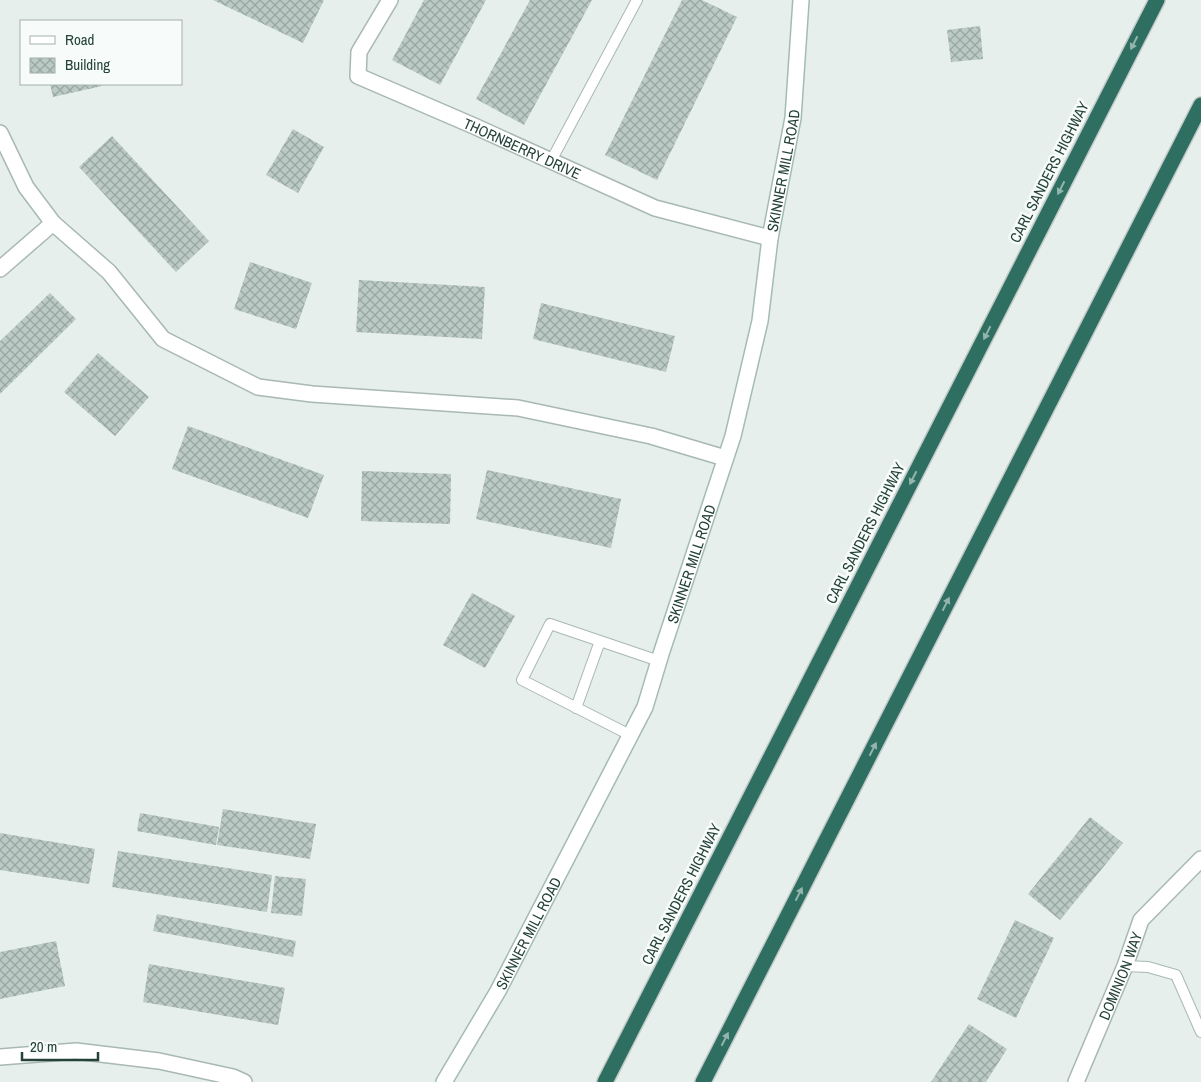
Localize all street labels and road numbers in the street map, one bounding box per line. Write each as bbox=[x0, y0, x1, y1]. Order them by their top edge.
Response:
street label: CARL SANDERS HIGHWAY bbox=[1004, 97, 1094, 246]
street label: SKINNER MILL ROAD bbox=[761, 109, 804, 233]
street label: THORNBERRY DRIVE bbox=[460, 112, 584, 184]
street label: CARL SANDERS HIGHWAY bbox=[820, 458, 910, 607]
street label: SKINNER MILL ROAD bbox=[661, 501, 720, 626]
street label: CARL SANDERS HIGHWAY bbox=[636, 819, 726, 968]
street label: SKINNER MILL ROAD bbox=[490, 873, 566, 993]
street label: DOMINION WAY bbox=[1093, 928, 1147, 1023]

